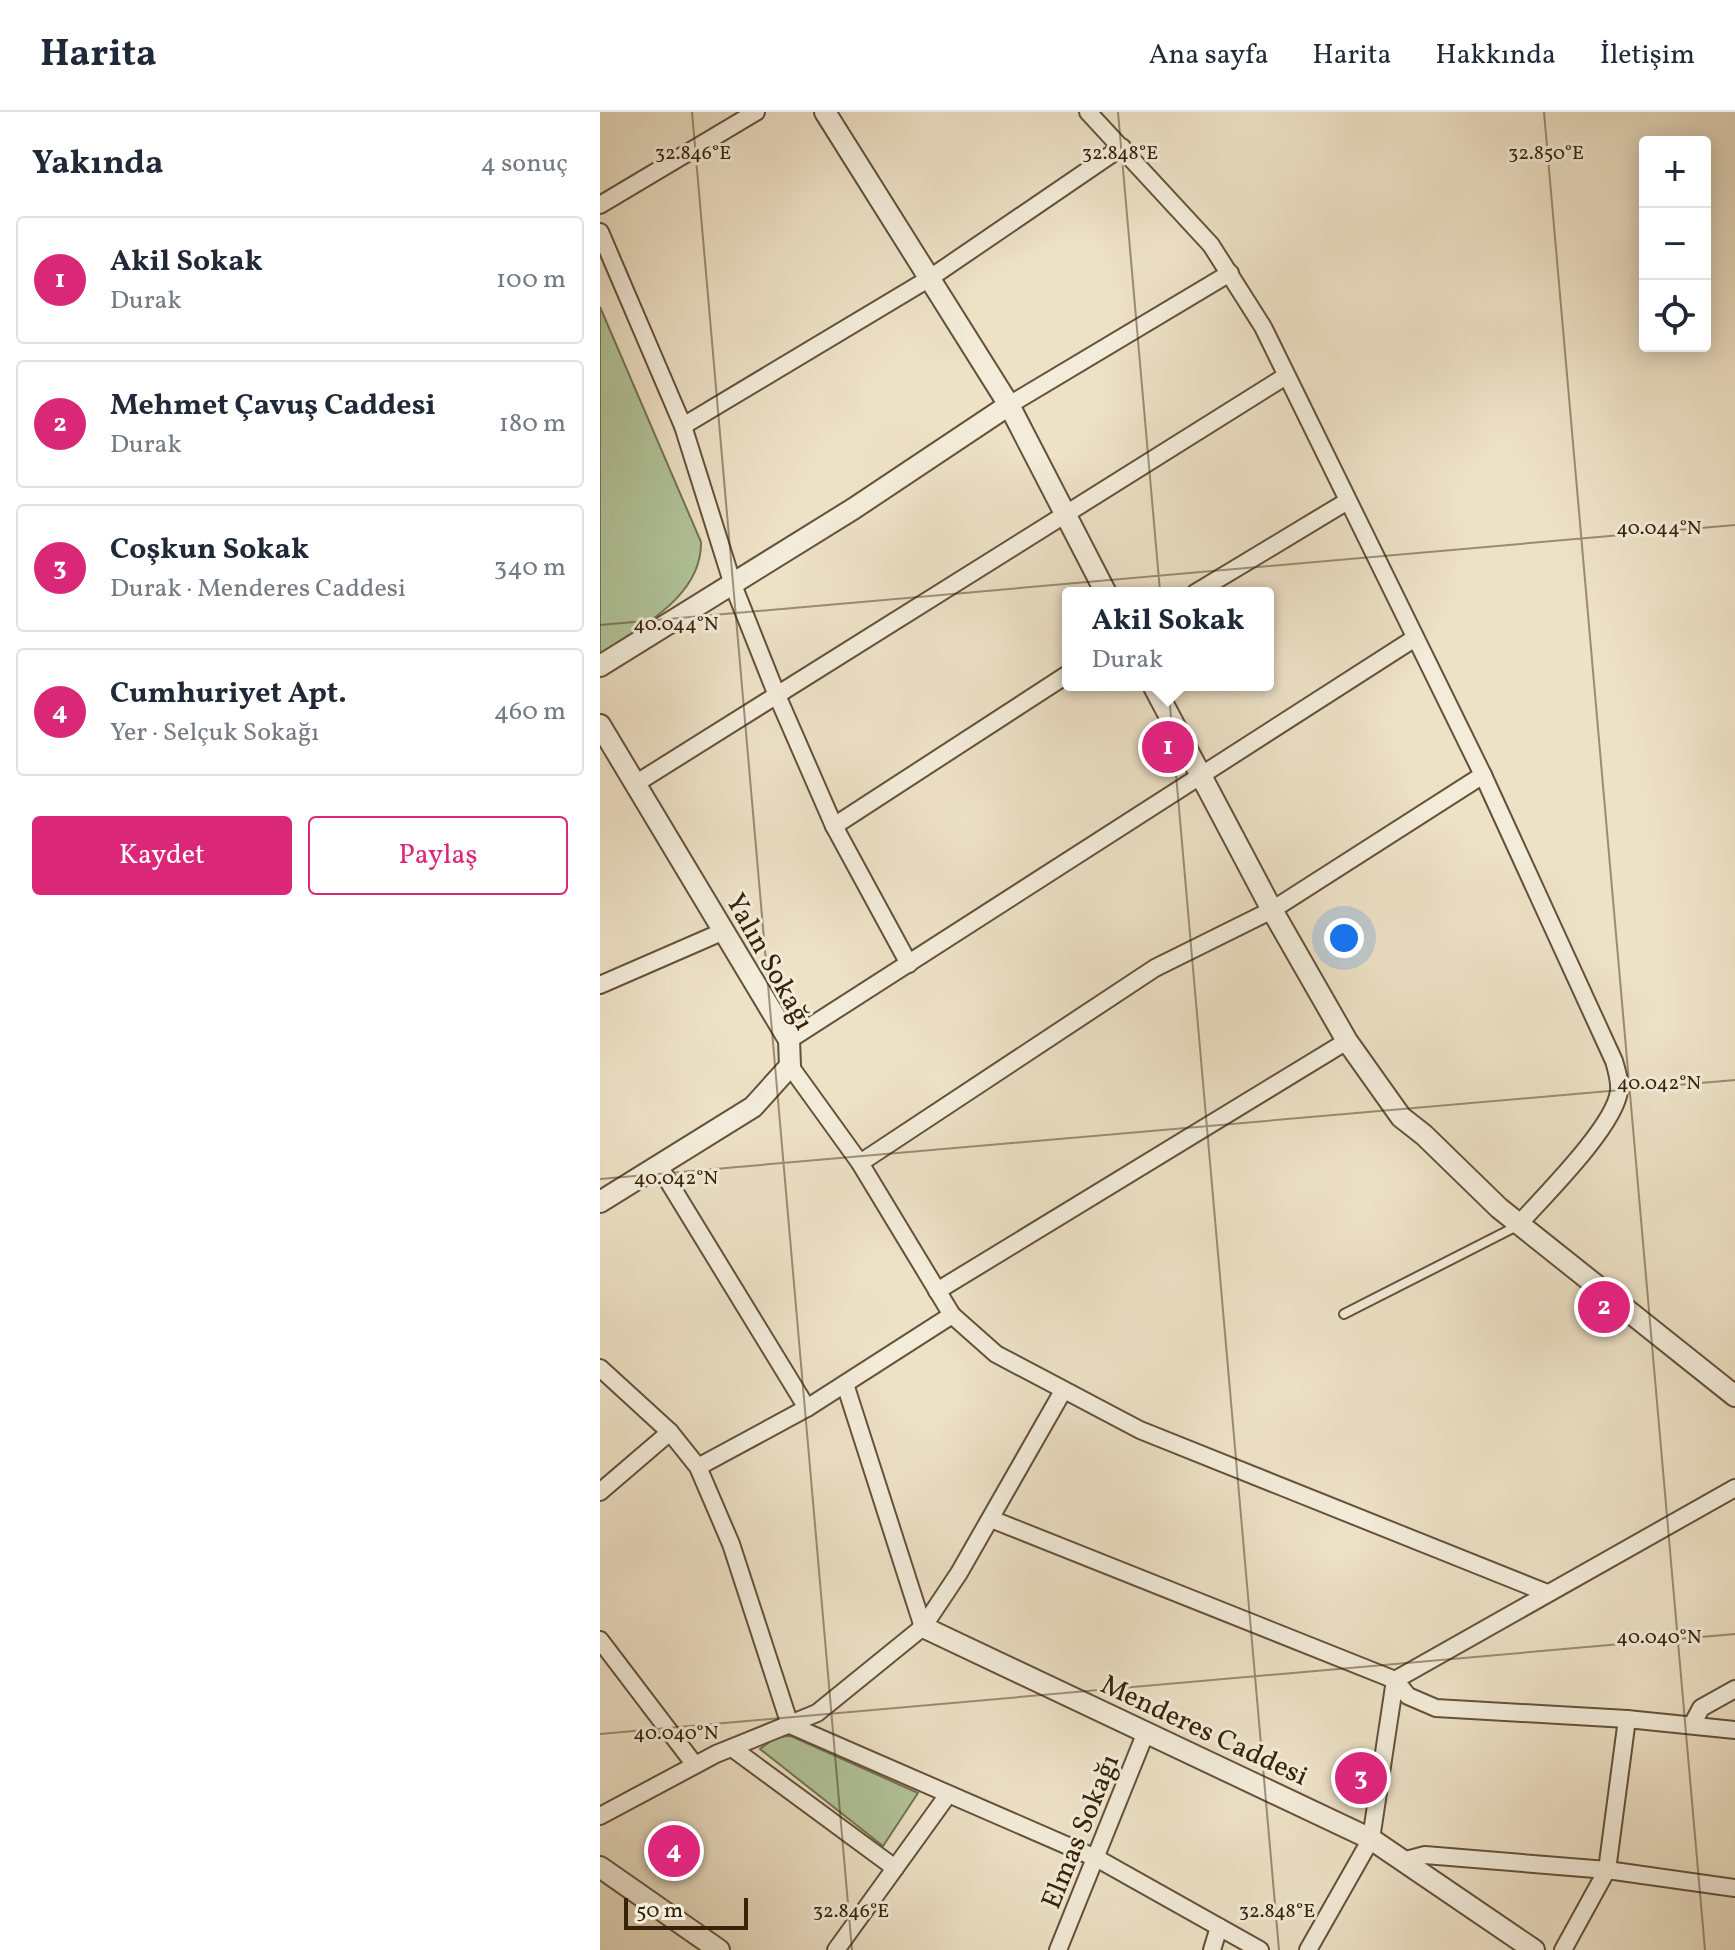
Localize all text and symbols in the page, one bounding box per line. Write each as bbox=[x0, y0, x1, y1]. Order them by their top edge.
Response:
text: Harita bbox=[40, 29, 157, 82]
text: Ana sayfa bbox=[1149, 36, 1269, 75]
text: Harita bbox=[1313, 36, 1392, 75]
text: Hakkında bbox=[1436, 36, 1556, 75]
text: İletişim bbox=[1600, 36, 1695, 75]
map controls bbox=[1639, 136, 1711, 352]
button: + bbox=[1639, 136, 1711, 208]
text: 32.846°E bbox=[655, 140, 731, 168]
text: 32.848°E bbox=[1082, 140, 1158, 168]
text: 32.850°E bbox=[1508, 140, 1584, 168]
text: Yakında bbox=[32, 141, 164, 188]
text: 4 sonuç bbox=[481, 146, 568, 182]
button: − bbox=[1639, 208, 1711, 280]
text: Akil Sokak bbox=[110, 241, 263, 283]
text: 1 bbox=[55, 262, 65, 298]
text: 100 m bbox=[496, 262, 566, 298]
button: locate bbox=[1639, 280, 1711, 352]
text: Durak bbox=[110, 283, 182, 319]
text: Mehmet Çavuş Caddesi bbox=[110, 385, 436, 427]
text: 2 bbox=[53, 406, 67, 442]
text: 180 m bbox=[499, 406, 566, 442]
text: Durak bbox=[110, 427, 182, 463]
text: 40.044°N bbox=[1616, 515, 1702, 543]
text: Coşkun Sokak bbox=[110, 529, 309, 571]
text: 3 bbox=[53, 550, 67, 586]
text: 340 m bbox=[494, 550, 566, 586]
text: Durak · Menderes Caddesi bbox=[110, 571, 406, 607]
popup bbox=[1062, 587, 1274, 691]
text: Akil Sokak bbox=[1092, 600, 1244, 642]
text: 40.044°N bbox=[633, 611, 719, 639]
text: Durak bbox=[1092, 642, 1163, 678]
text: Cumhuriyet Apt. bbox=[110, 673, 347, 715]
text: 4 bbox=[52, 694, 68, 730]
text: 460 m bbox=[494, 694, 566, 730]
text: Yer · Selçuk Sokağı bbox=[110, 715, 319, 751]
pin: 1 bbox=[1142, 717, 1194, 777]
button: Kaydet bbox=[32, 816, 292, 895]
button: Paylaş bbox=[308, 816, 568, 895]
street label: Yalın Sokağı bbox=[715, 887, 822, 1038]
your location bbox=[1324, 918, 1364, 958]
text: 40.042°N bbox=[1617, 1070, 1701, 1098]
text: 40.042°N bbox=[634, 1165, 718, 1193]
pin: 2 bbox=[1578, 1277, 1630, 1337]
text: 40.040°N bbox=[1616, 1624, 1702, 1652]
street label: Menderes Caddesi bbox=[1094, 1666, 1314, 1796]
text: 40.040°N bbox=[633, 1720, 719, 1748]
pin: 3 bbox=[1335, 1748, 1387, 1808]
street label: Elmas Sokağı bbox=[1033, 1749, 1130, 1915]
pin: 4 bbox=[648, 1821, 700, 1881]
scale bar bbox=[624, 1894, 748, 1930]
text: 50 m bbox=[636, 1896, 683, 1927]
text: 32.846°E bbox=[813, 1898, 889, 1926]
text: 32.848°E bbox=[1239, 1898, 1315, 1926]

